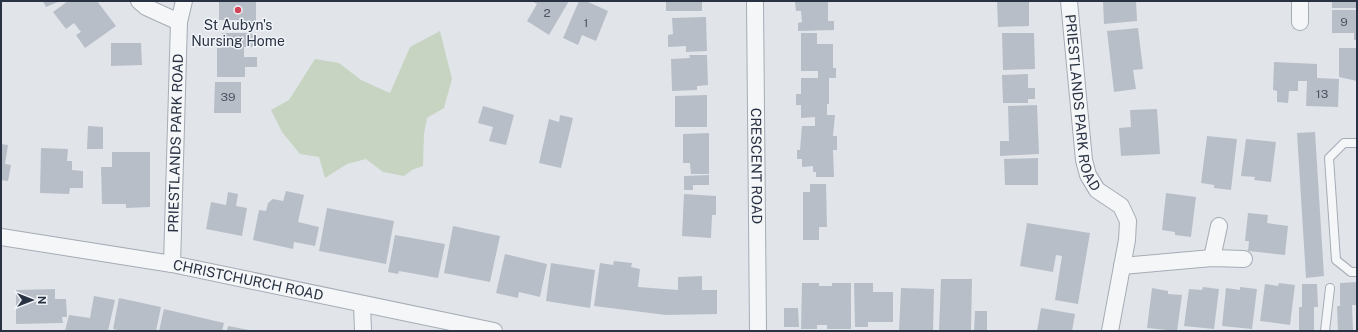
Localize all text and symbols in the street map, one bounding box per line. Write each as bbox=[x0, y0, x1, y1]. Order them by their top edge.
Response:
marker: St Aubyn's Nursing Home bbox=[233, 5, 243, 15]
house number: 2 bbox=[543, 6, 551, 20]
street label: PRIESTLANDS PARK ROAD bbox=[1062, 14, 1104, 194]
house number: 9 bbox=[1340, 15, 1348, 29]
house number: 1 bbox=[584, 16, 588, 30]
place label: St Aubyn's Nursing Home bbox=[191, 17, 285, 49]
street label: PRIESTLANDS PARK ROAD bbox=[165, 53, 186, 233]
house number: 13 bbox=[1316, 87, 1328, 101]
house number: 39 bbox=[221, 90, 235, 104]
street label: CRESCENT ROAD bbox=[748, 108, 765, 224]
street label: CHRISTCHURCH ROAD bbox=[172, 256, 325, 303]
north arrow bbox=[12, 280, 52, 320]
text: N bbox=[36, 296, 48, 304]

